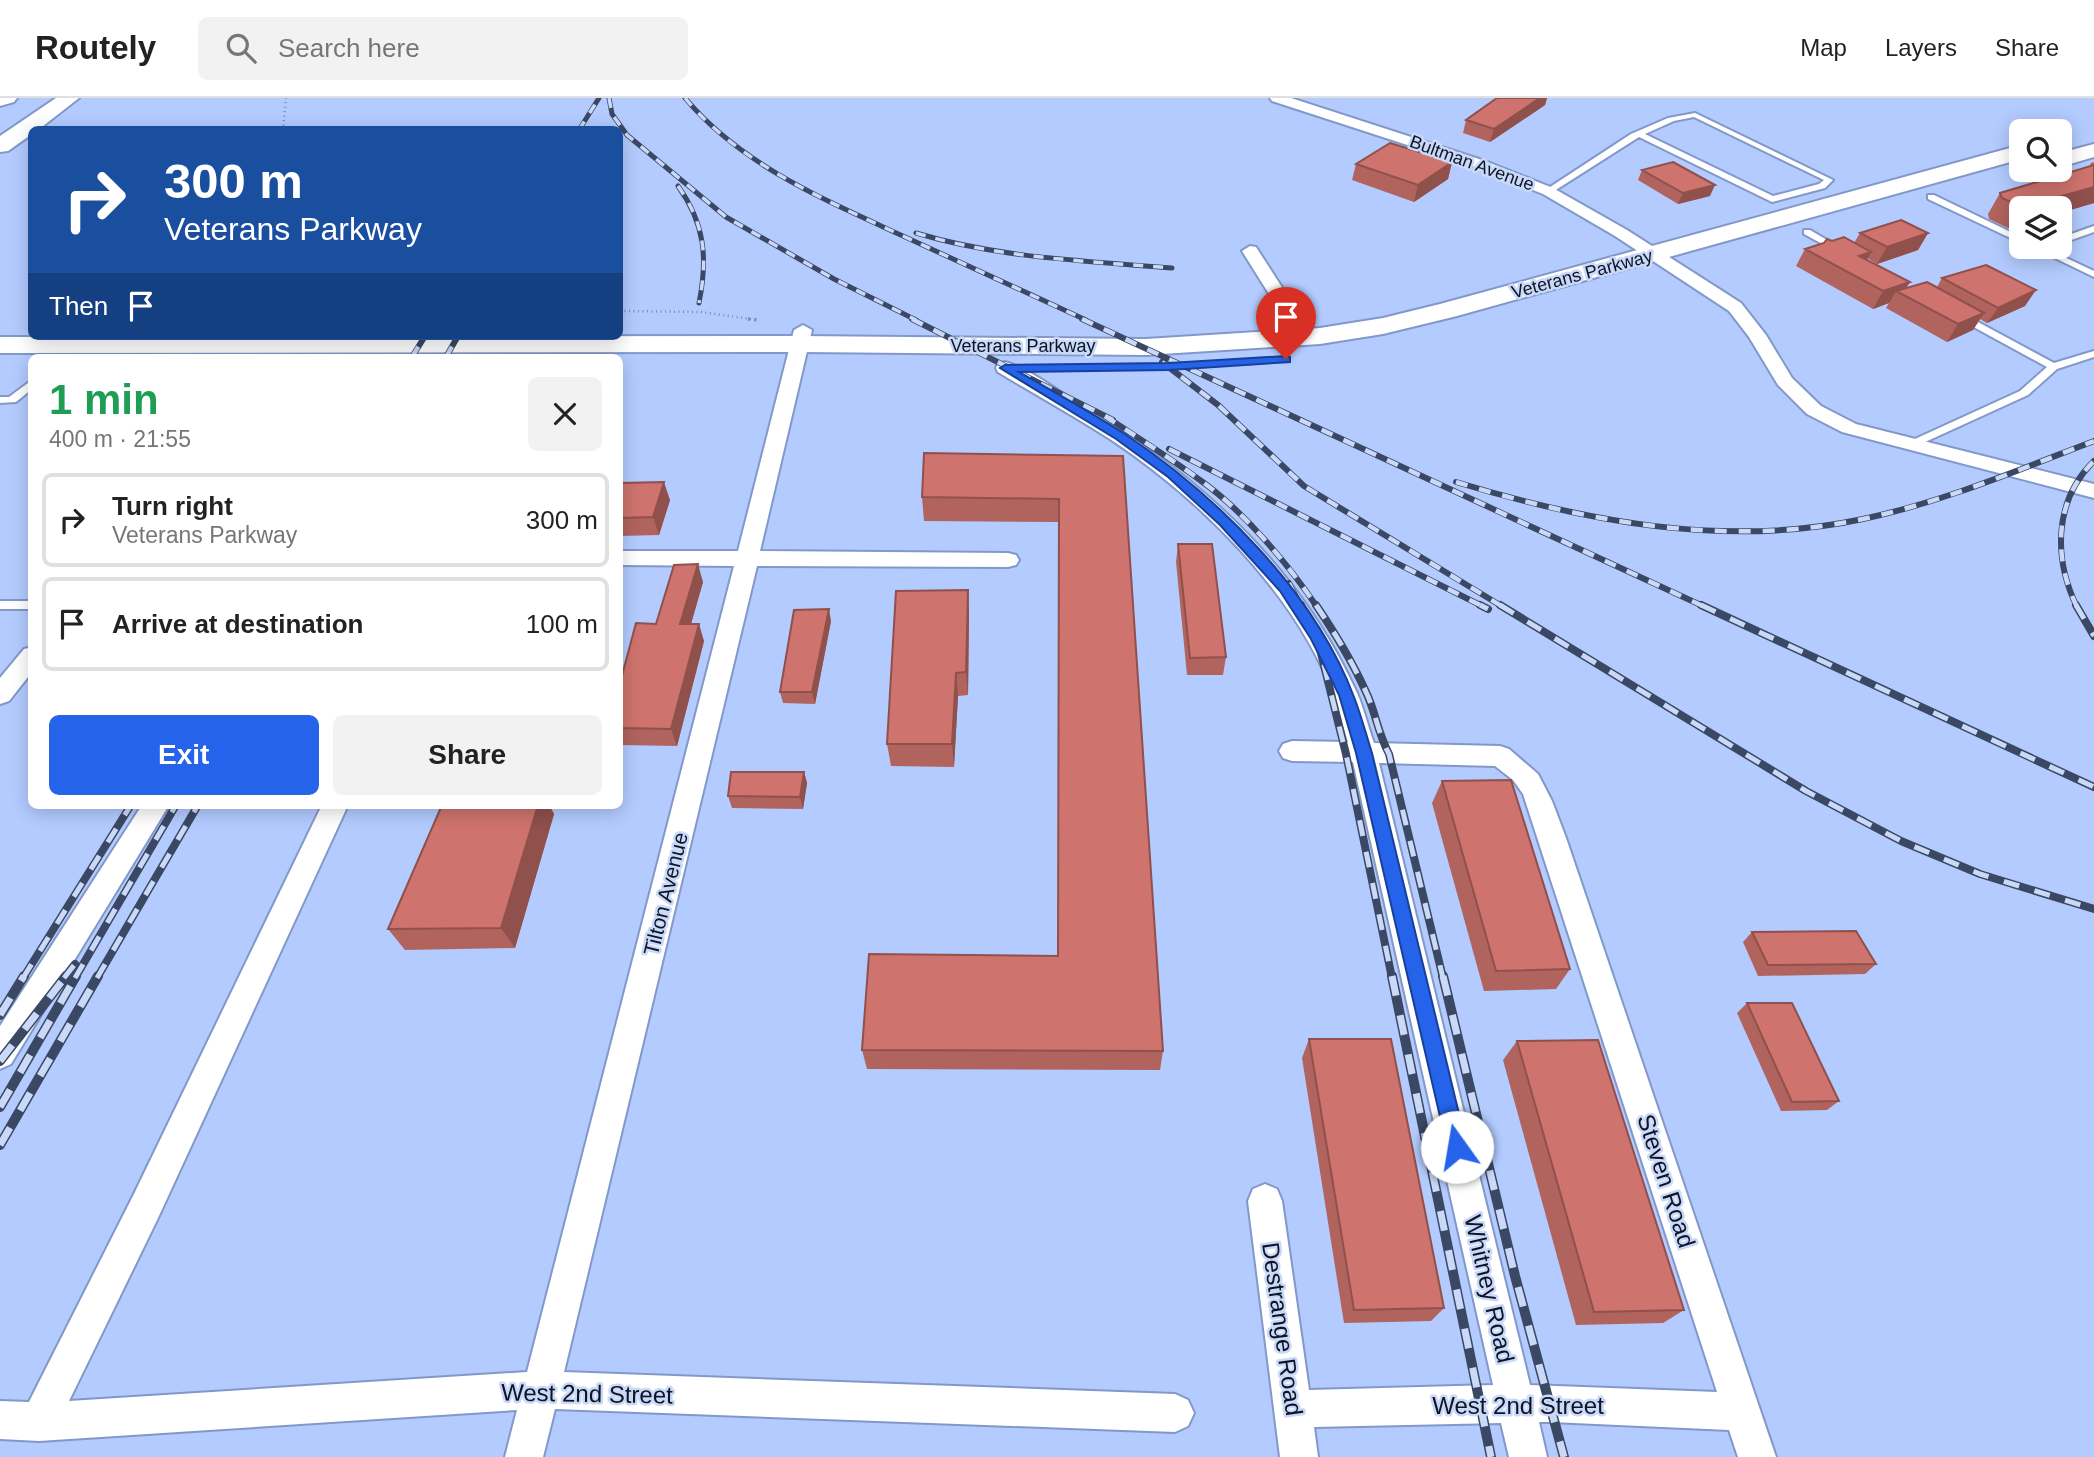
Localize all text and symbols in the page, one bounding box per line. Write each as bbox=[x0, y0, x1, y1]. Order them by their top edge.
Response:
search box bbox=[198, 17, 688, 80]
text: Routely bbox=[35, 29, 156, 66]
icon: search bbox=[222, 29, 260, 67]
text: Search here bbox=[278, 33, 420, 63]
text: Map bbox=[1800, 34, 1847, 61]
text: Layers bbox=[1885, 34, 1957, 61]
text: Share bbox=[1995, 34, 2059, 61]
map controls bbox=[2009, 119, 2072, 259]
button: search bbox=[2009, 119, 2072, 182]
street label: Bultman Avenue bbox=[1407, 131, 1537, 195]
icon: right bbox=[49, 154, 140, 245]
text: 300 m bbox=[164, 154, 303, 208]
button: layers bbox=[2009, 196, 2072, 259]
text: Veterans Parkway bbox=[164, 211, 422, 247]
street label: Veterans Parkway bbox=[1509, 246, 1655, 302]
icon: arrive bbox=[122, 287, 160, 325]
pin bbox=[1256, 287, 1316, 359]
text: Then bbox=[49, 291, 108, 321]
icon: arrive bbox=[1267, 298, 1305, 336]
street label: Veterans Parkway bbox=[950, 336, 1096, 356]
text: 1 min bbox=[49, 376, 159, 423]
button: close bbox=[528, 377, 602, 451]
text: 400 m · 21:55 bbox=[49, 426, 191, 452]
text: Turn right bbox=[112, 491, 233, 521]
icon: right bbox=[53, 501, 91, 539]
text: 300 m bbox=[526, 505, 598, 535]
text: Veterans Parkway bbox=[112, 522, 297, 548]
icon: arrive bbox=[53, 605, 91, 643]
text: Arrive at destination bbox=[112, 609, 363, 639]
text: 100 m bbox=[526, 609, 598, 639]
button: Exit bbox=[49, 715, 319, 795]
button: Share bbox=[333, 715, 602, 795]
street label: Tilton Avenue bbox=[639, 830, 692, 958]
position arrow bbox=[1420, 1110, 1494, 1184]
street label: Steven Road bbox=[1632, 1111, 1701, 1251]
street label: Whitney Road bbox=[1459, 1212, 1520, 1365]
street label: Destrange Road bbox=[1257, 1241, 1308, 1417]
street label: West 2nd Street bbox=[501, 1379, 673, 1409]
street label: West 2nd Street bbox=[1432, 1392, 1604, 1419]

